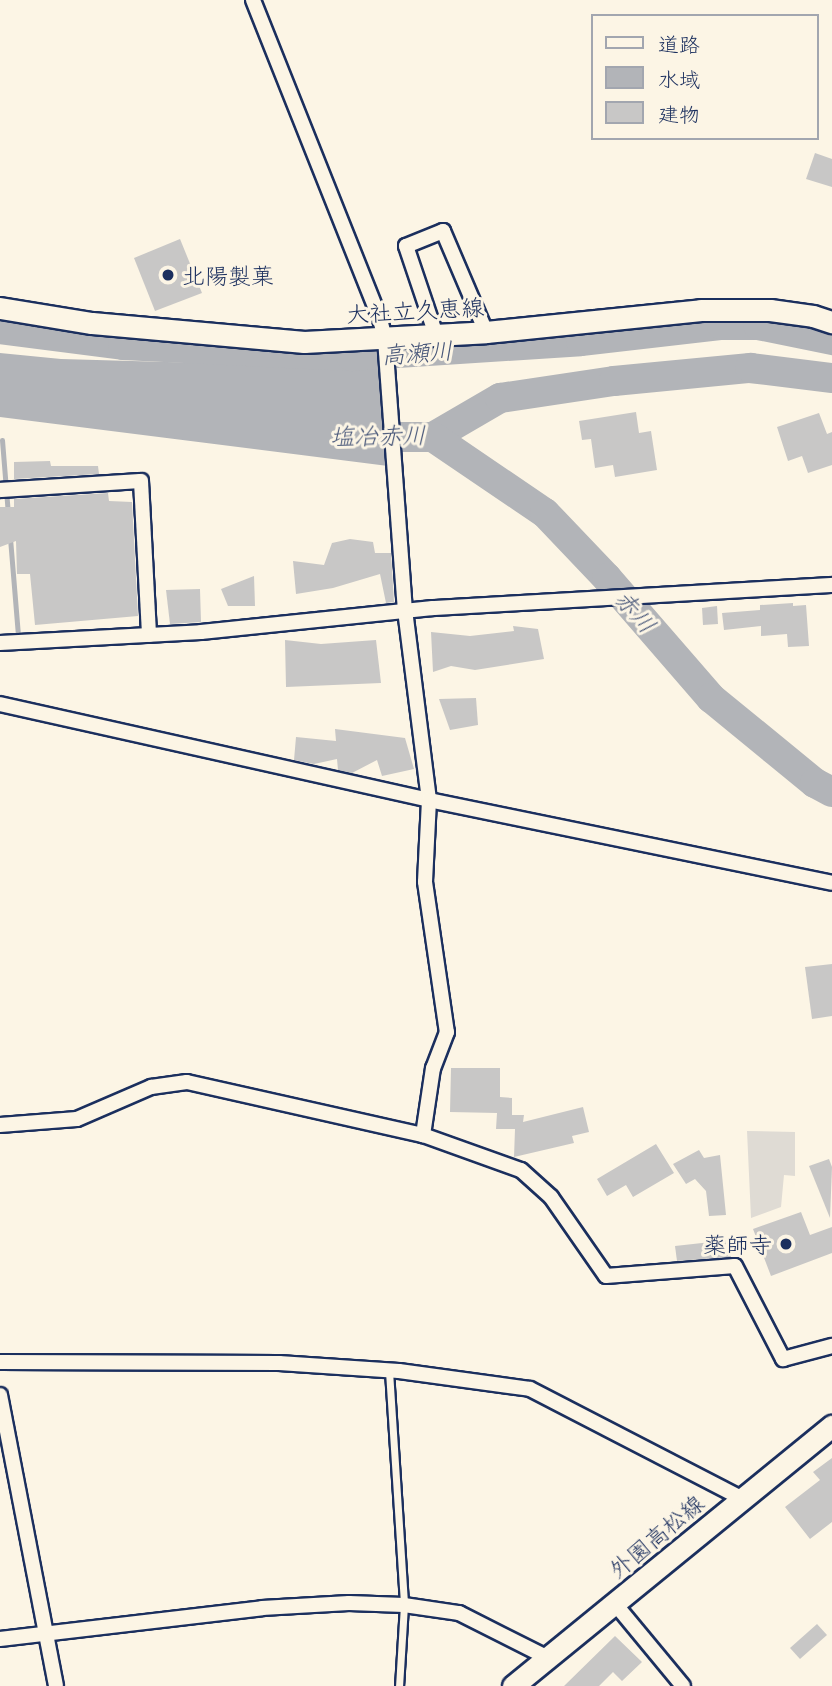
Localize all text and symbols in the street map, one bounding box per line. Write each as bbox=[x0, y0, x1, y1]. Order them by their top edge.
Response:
legend bbox=[590, 14, 818, 140]
text: 道路 bbox=[658, 27, 700, 59]
text: 水域 bbox=[658, 62, 700, 94]
text: 建物 bbox=[658, 97, 700, 129]
place label: 北陽製菓 bbox=[182, 261, 274, 289]
marker: 北陽製菓 bbox=[160, 267, 176, 283]
street label: 大社立久恵線 bbox=[345, 293, 485, 327]
water label: 高瀬川 bbox=[380, 335, 454, 369]
water label: 塩冶赤川 bbox=[330, 420, 426, 450]
water label: 赤川 bbox=[609, 583, 663, 639]
place label: 薬師寺 bbox=[703, 1230, 772, 1258]
marker: 薬師寺 bbox=[778, 1236, 794, 1252]
street label: 外園高松線 bbox=[603, 1488, 709, 1584]

